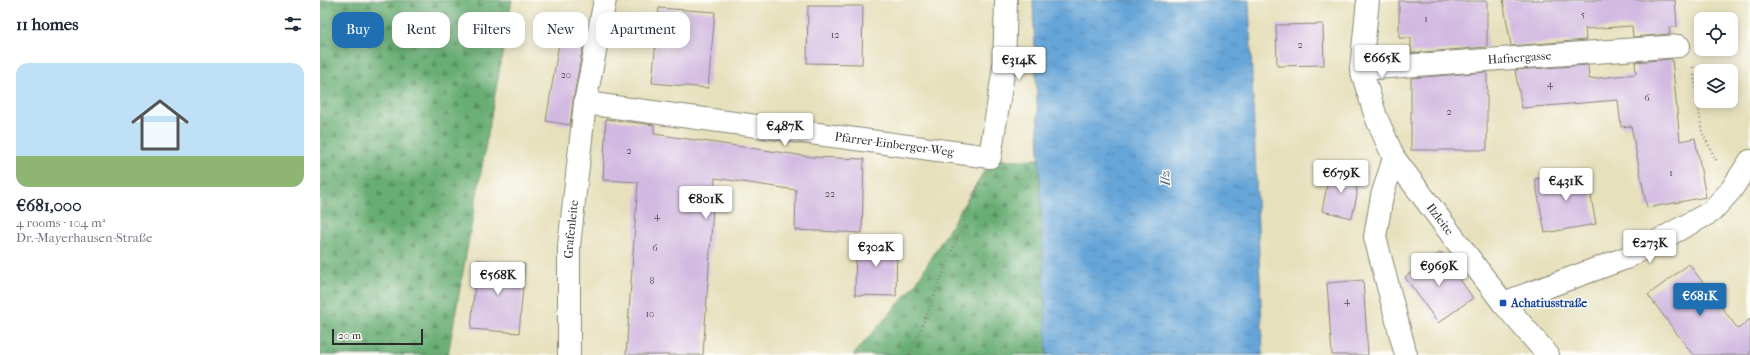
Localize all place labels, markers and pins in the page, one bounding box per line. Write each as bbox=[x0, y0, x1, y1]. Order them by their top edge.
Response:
pin: €665K bbox=[1354, 45, 1410, 79]
pin: €314K bbox=[991, 47, 1047, 81]
pin: €487K bbox=[757, 113, 813, 147]
pin: €679K bbox=[1313, 160, 1369, 194]
pin: €431K bbox=[1538, 168, 1594, 202]
pin: €801K bbox=[678, 186, 734, 220]
pin: €273K bbox=[1622, 230, 1678, 264]
pin: €302K bbox=[848, 234, 904, 268]
pin: €969K bbox=[1411, 253, 1467, 287]
pin: €568K bbox=[470, 262, 526, 296]
pin: €681K bbox=[1672, 283, 1728, 317]
place label: Achatiusstraße bbox=[1510, 296, 1587, 310]
marker: Achatiusstraße bbox=[1498, 298, 1508, 308]

